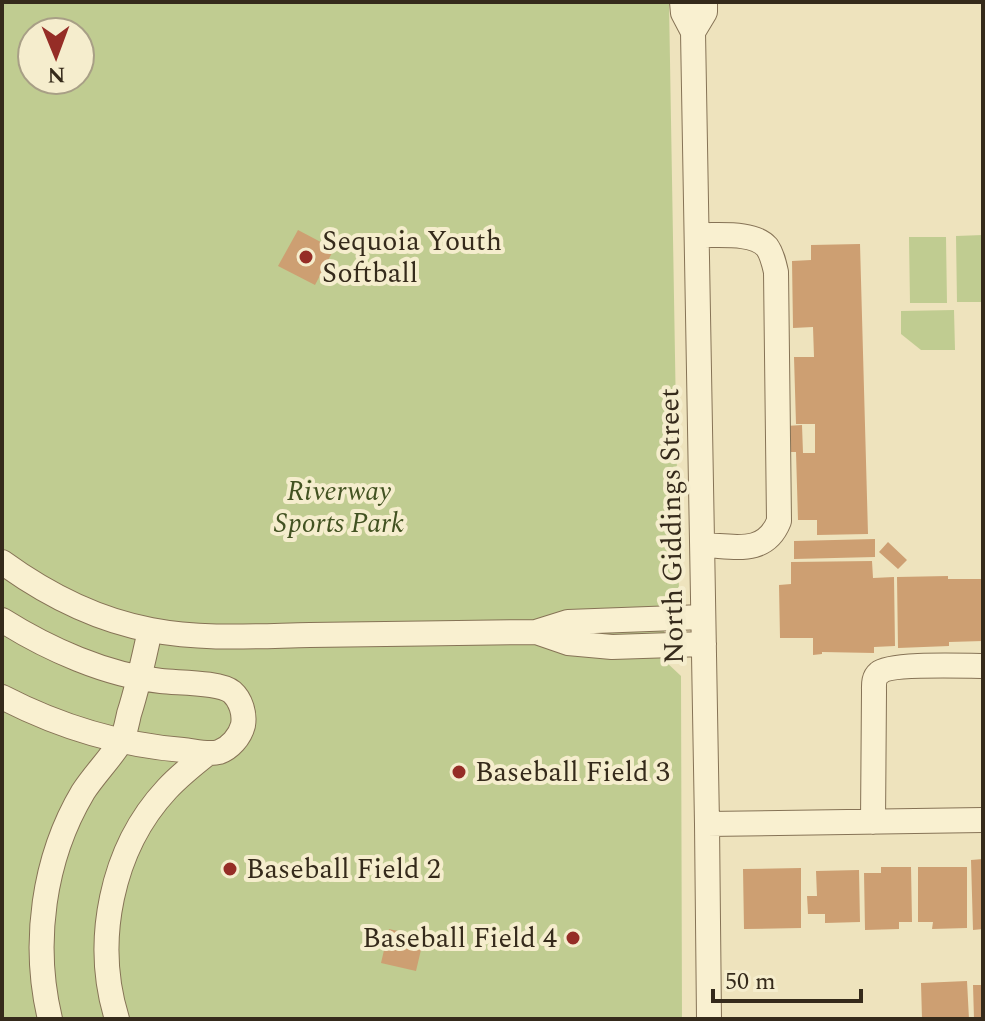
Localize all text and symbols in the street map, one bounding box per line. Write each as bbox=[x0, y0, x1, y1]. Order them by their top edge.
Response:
north arrow bbox=[16, 16, 96, 96]
text: N bbox=[47, 58, 66, 91]
place label: Sequoia Youth Softball bbox=[322, 220, 502, 295]
marker: Sequoia Youth Softball bbox=[297, 248, 315, 266]
street label: North Giddings Street bbox=[648, 388, 696, 664]
park label: Riverway Sports Park bbox=[274, 470, 404, 545]
place label: Baseball Field 3 bbox=[475, 751, 670, 794]
marker: Baseball Field 3 bbox=[450, 763, 468, 781]
place label: Baseball Field 2 bbox=[246, 848, 441, 891]
marker: Baseball Field 2 bbox=[221, 860, 239, 878]
place label: Baseball Field 4 bbox=[362, 917, 557, 960]
marker: Baseball Field 4 bbox=[564, 929, 582, 947]
scale bar bbox=[713, 953, 861, 1003]
text: 50 m bbox=[725, 964, 776, 1000]

